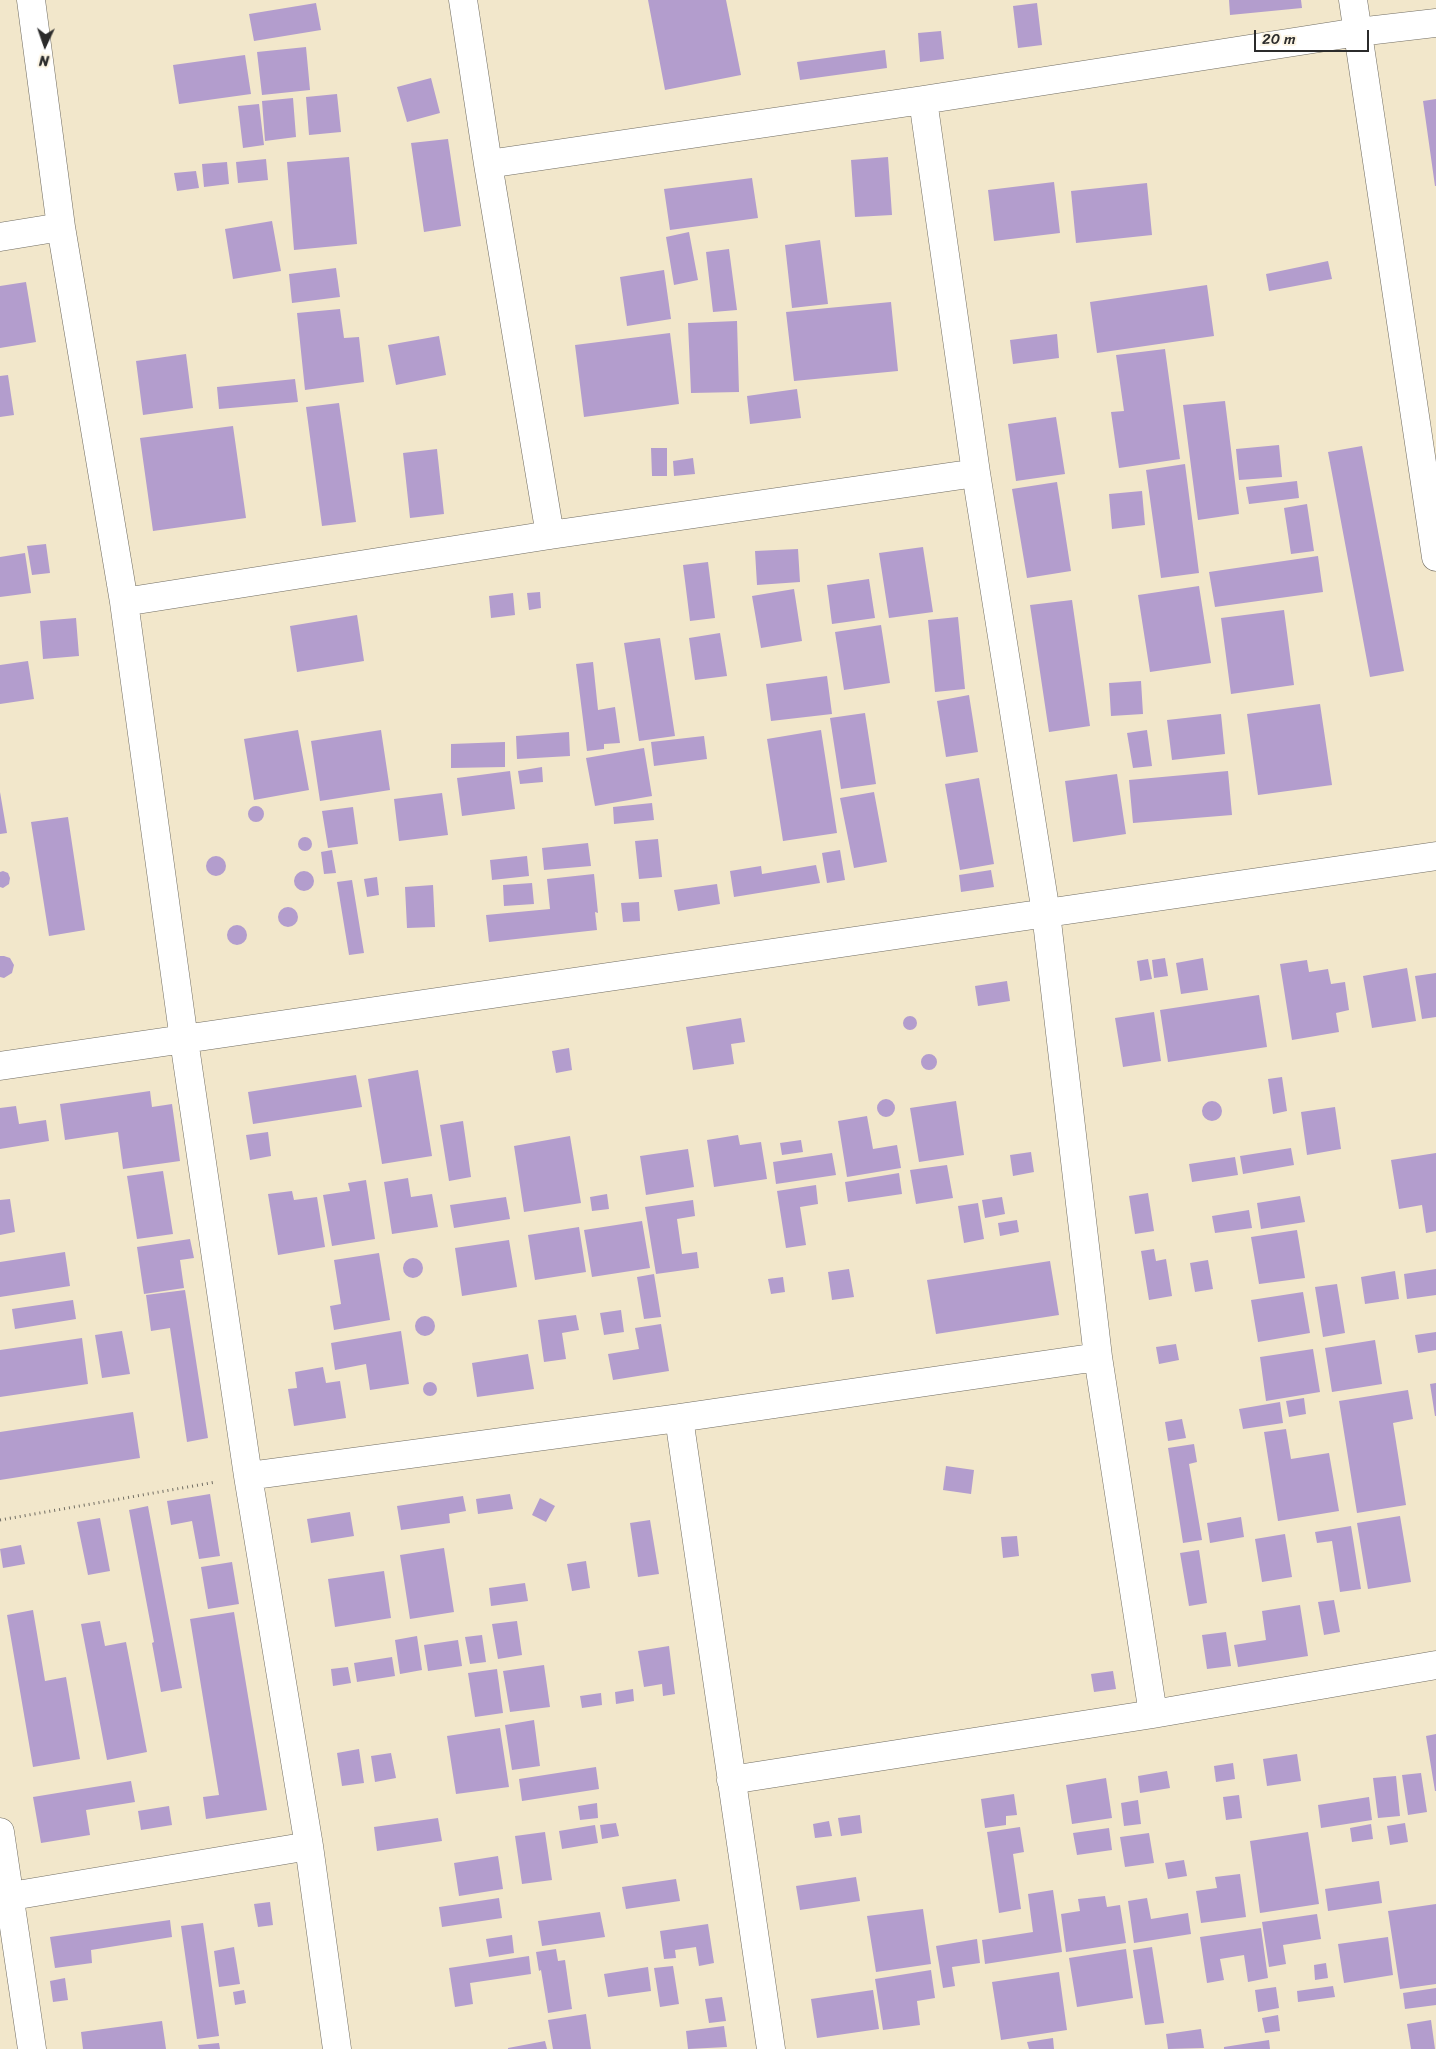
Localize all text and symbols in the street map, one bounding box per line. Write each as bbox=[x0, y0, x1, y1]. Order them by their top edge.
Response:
north arrow bbox=[20, 20, 70, 70]
scale bar bbox=[1256, 20, 1371, 52]
text: 20 m bbox=[1262, 26, 1296, 52]
text: N bbox=[39, 48, 50, 73]

